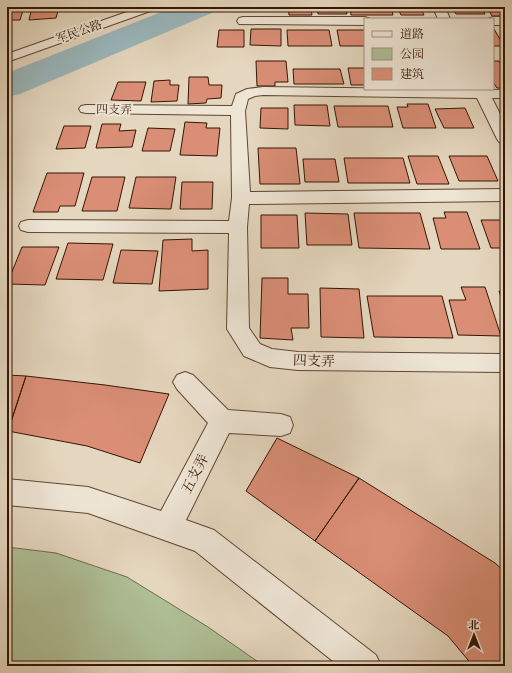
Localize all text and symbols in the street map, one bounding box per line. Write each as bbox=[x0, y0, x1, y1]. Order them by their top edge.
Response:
street label: 军民公路 bbox=[54, 17, 104, 47]
legend bbox=[364, 18, 494, 90]
text: 道路 bbox=[400, 27, 424, 42]
text: 公园 bbox=[400, 47, 424, 62]
text: 建筑 bbox=[400, 67, 424, 82]
street label: 四支弄 bbox=[96, 102, 132, 118]
street label: 四支弄 bbox=[293, 352, 335, 370]
street label: 五支弄 bbox=[178, 451, 212, 497]
north arrow bbox=[454, 615, 494, 655]
text: 北 bbox=[469, 619, 480, 632]

